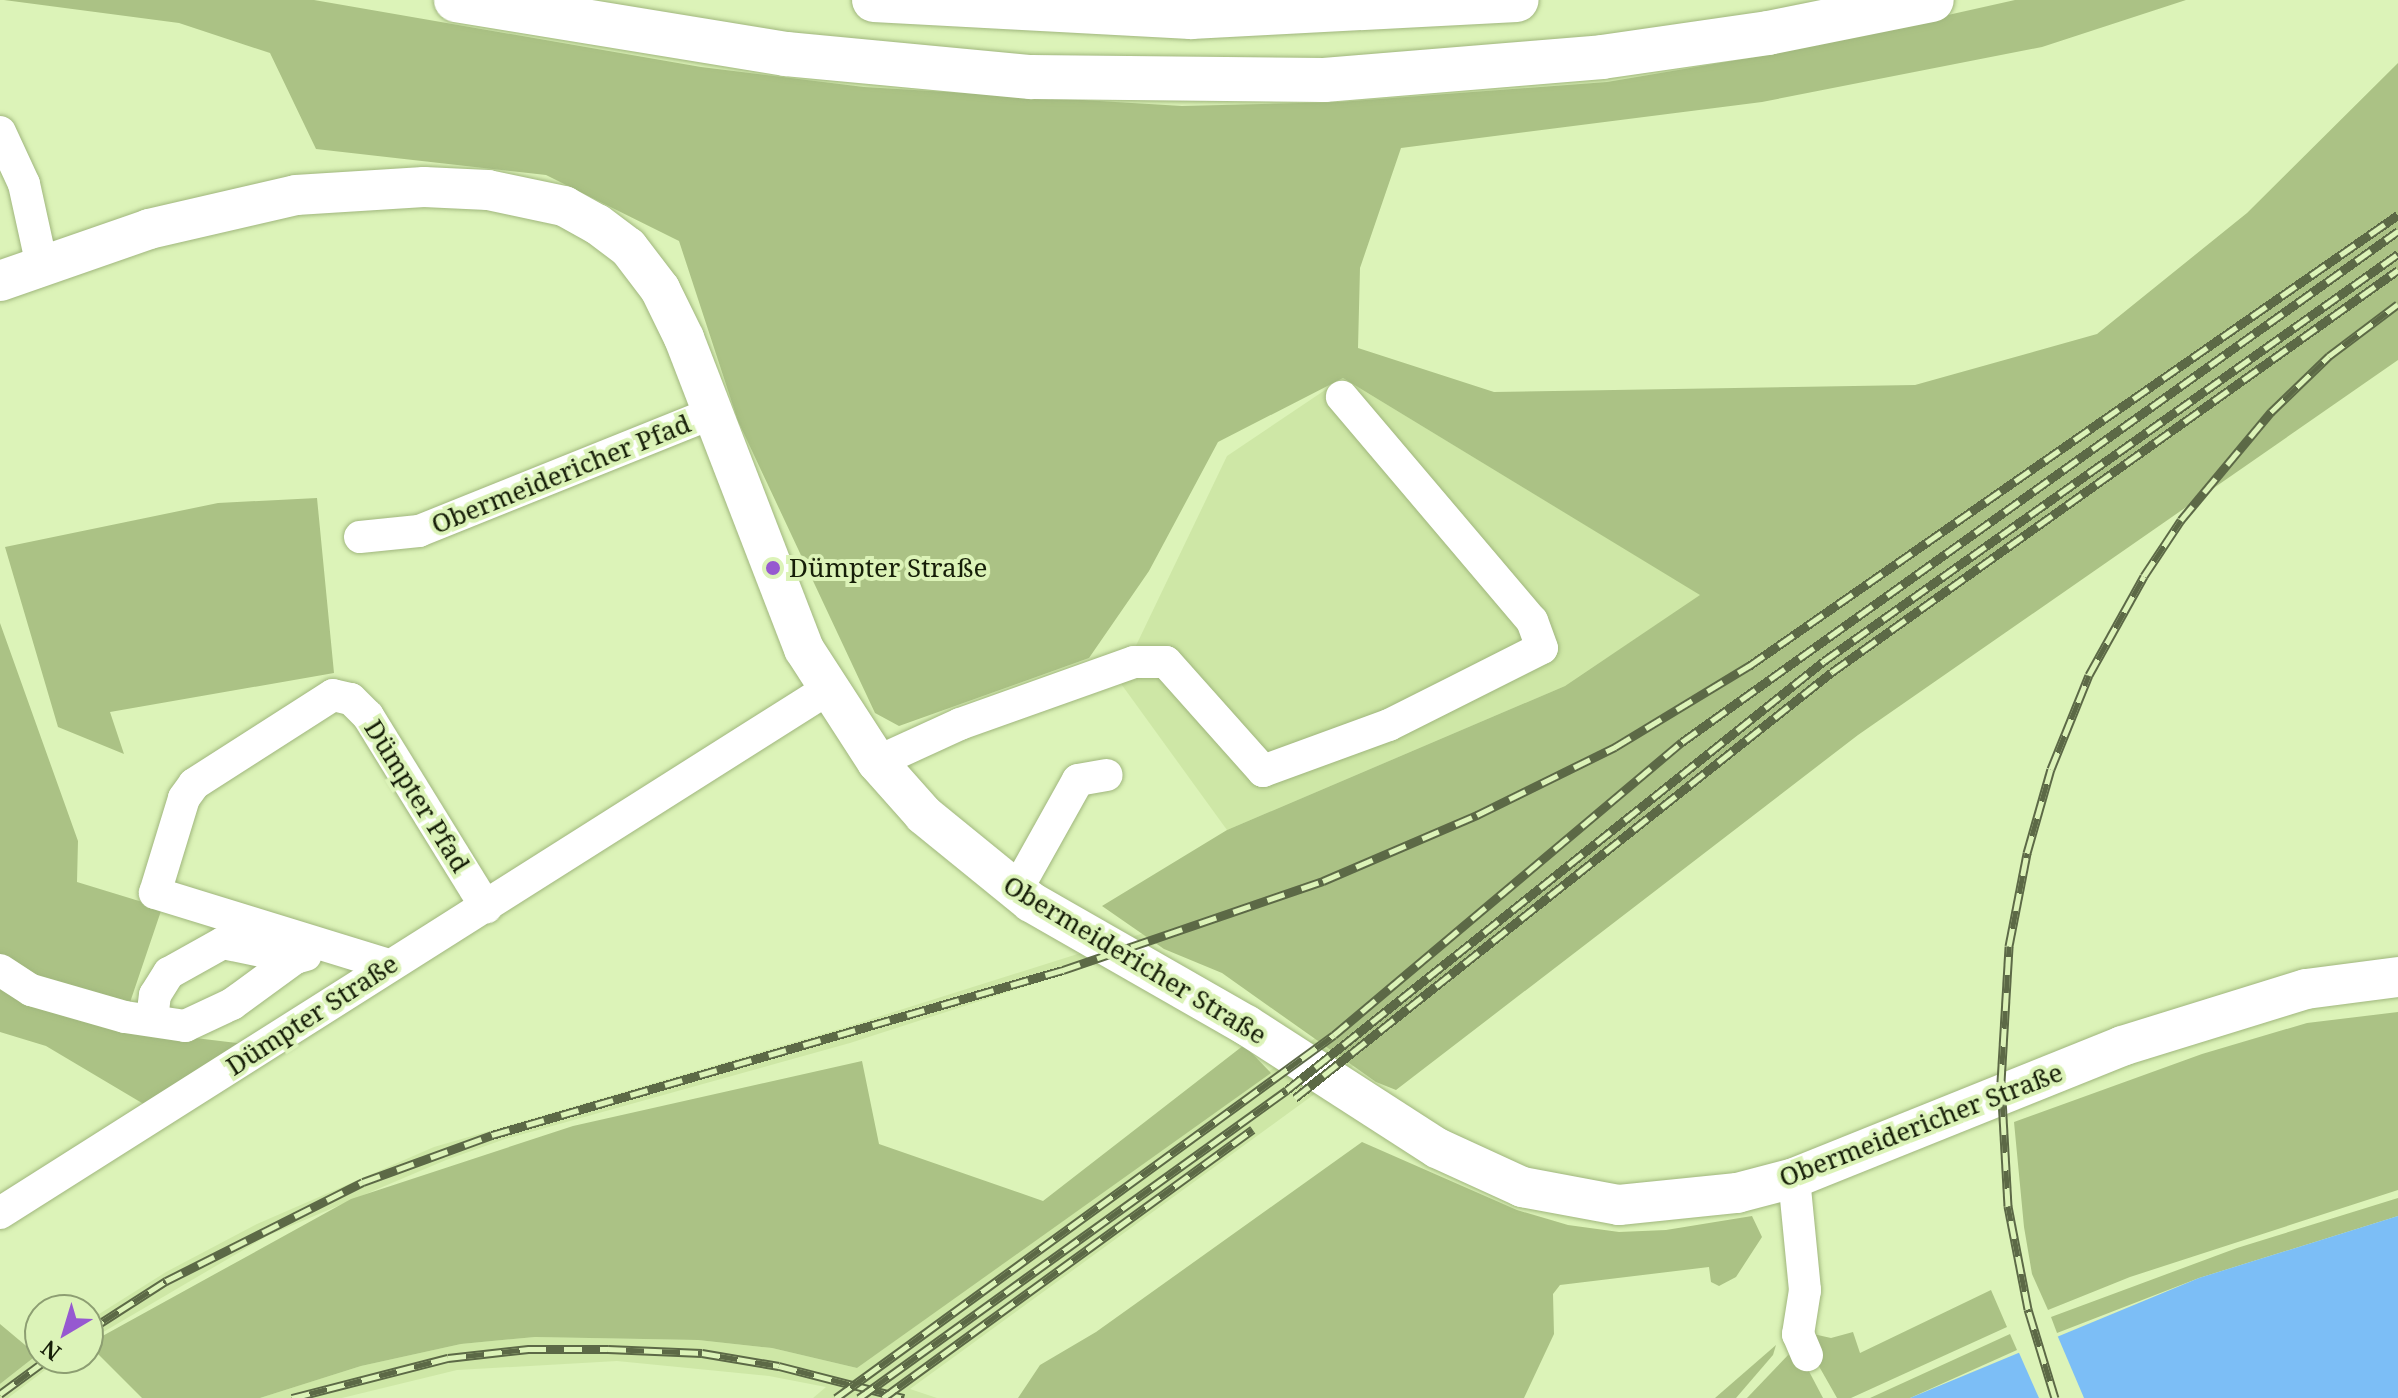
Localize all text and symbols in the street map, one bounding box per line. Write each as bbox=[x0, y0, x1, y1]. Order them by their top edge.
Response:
street label: Obermeidericher Pfad bbox=[427, 408, 695, 540]
place label: Dümpter Straße bbox=[789, 552, 987, 584]
marker: Dümpter Straße bbox=[764, 559, 782, 577]
street label: Dümpter Pfad bbox=[358, 714, 476, 878]
street label: Obermeidericher Straße bbox=[998, 869, 1272, 1051]
street label: Dümpter Straße bbox=[220, 948, 404, 1082]
street label: Obermeidericher Straße bbox=[1775, 1056, 2067, 1194]
north arrow bbox=[24, 1294, 104, 1374]
text: N bbox=[34, 1334, 67, 1368]

